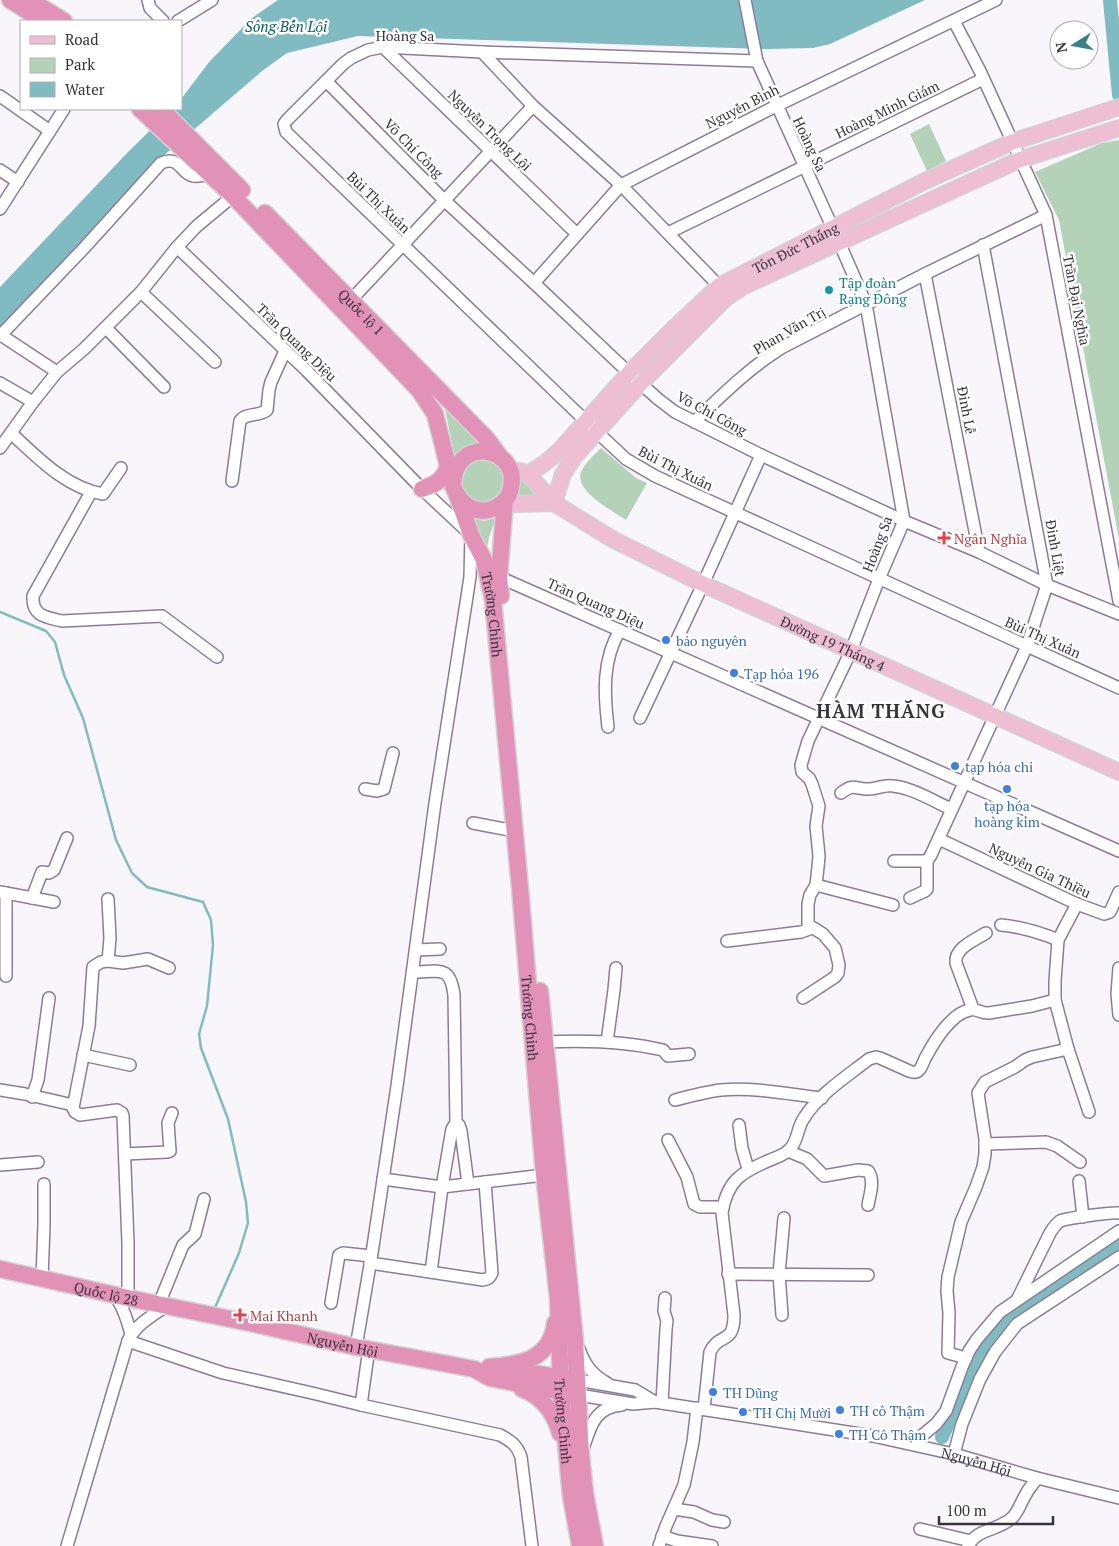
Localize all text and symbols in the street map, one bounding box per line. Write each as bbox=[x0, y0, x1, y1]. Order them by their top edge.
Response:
water label: Sông Bến Lội bbox=[245, 16, 328, 36]
legend bbox=[20, 20, 182, 110]
north arrow bbox=[1049, 20, 1099, 70]
street label: Hoàng Sa bbox=[376, 26, 434, 45]
text: Road bbox=[65, 29, 98, 49]
text: N bbox=[1050, 40, 1071, 55]
text: Park bbox=[65, 54, 95, 74]
street label: Hoàng Minh Giám bbox=[832, 76, 942, 142]
text: Water bbox=[65, 79, 105, 99]
street label: Nguyễn Bình bbox=[702, 79, 782, 133]
street label: Nguyễn Trọng Lội bbox=[444, 85, 536, 175]
street label: Hoàng Sa bbox=[789, 113, 831, 175]
street label: Võ Chí Công bbox=[380, 114, 448, 182]
street label: Bùi Thị Xuân bbox=[343, 167, 415, 238]
street label: Tôn Đức Thắng bbox=[749, 217, 842, 277]
street label: Trần Đại Nghĩa bbox=[1059, 253, 1095, 347]
place label: Tập đoàn Rạng Đông bbox=[839, 273, 907, 308]
street label: Quốc lộ 1 bbox=[335, 284, 389, 339]
marker: Tập đoàn Rạng Đông bbox=[823, 284, 835, 296]
street label: Trần Quang Diệu bbox=[253, 299, 341, 385]
street label: Phan Văn Trị bbox=[749, 302, 829, 358]
street label: Đinh Lễ bbox=[953, 385, 981, 435]
street label: Võ Chí Công bbox=[674, 387, 751, 440]
street label: Bùi Thị Xuân bbox=[635, 441, 717, 495]
street label: Hoàng Sa bbox=[858, 513, 896, 575]
street label: Đinh Liệt bbox=[1042, 518, 1070, 579]
place label: Ngân Nghĩa bbox=[954, 529, 1027, 548]
marker: Ngân Nghĩa bbox=[938, 532, 950, 544]
street label: Trường Chinh bbox=[477, 570, 508, 658]
street label: Trần Quang Diệu bbox=[544, 573, 648, 633]
street label: Đường 19 Tháng 4 bbox=[778, 611, 889, 675]
street label: Bùi Thị Xuân bbox=[1002, 612, 1085, 662]
place label: bảo nguyên bbox=[676, 631, 748, 650]
marker: bảo nguyên bbox=[660, 634, 672, 646]
place label: Tạp hóa 196 bbox=[744, 664, 820, 683]
marker: Tạp hóa 196 bbox=[728, 667, 740, 679]
district label: HÀM THẮNG bbox=[816, 698, 946, 723]
place label: tạp hóa chi bbox=[965, 757, 1033, 776]
marker: tạp hóa chi bbox=[949, 760, 961, 772]
marker: tạp hóa hoàng kim bbox=[1001, 783, 1013, 795]
place label: tạp hóa hoàng kim bbox=[974, 796, 1040, 831]
street label: Nguyễn Gia Thiều bbox=[986, 838, 1094, 902]
street label: Trường Chinh bbox=[518, 974, 544, 1061]
street label: Quốc lộ 28 bbox=[72, 1277, 140, 1309]
place label: Mai Khanh bbox=[250, 1306, 318, 1325]
marker: Mai Khanh bbox=[234, 1309, 246, 1321]
street label: Nguyễn Hội bbox=[306, 1327, 380, 1360]
street label: Trường Chinh bbox=[551, 1378, 577, 1465]
place label: TH Dũng bbox=[723, 1383, 778, 1402]
marker: TH Dũng bbox=[707, 1386, 719, 1398]
place label: TH cô Thậm bbox=[850, 1401, 925, 1420]
place label: TH Chị Mười bbox=[753, 1403, 831, 1422]
marker: TH cô Thậm bbox=[834, 1404, 846, 1416]
marker: TH Chị Mười bbox=[737, 1406, 749, 1418]
place label: TH Cô Thậm bbox=[849, 1425, 926, 1444]
marker: TH Cô Thậm bbox=[833, 1428, 845, 1440]
street label: Nguyễn Hội bbox=[940, 1442, 1014, 1480]
scale bar bbox=[939, 1494, 1053, 1526]
text: 100 m bbox=[946, 1500, 987, 1520]

